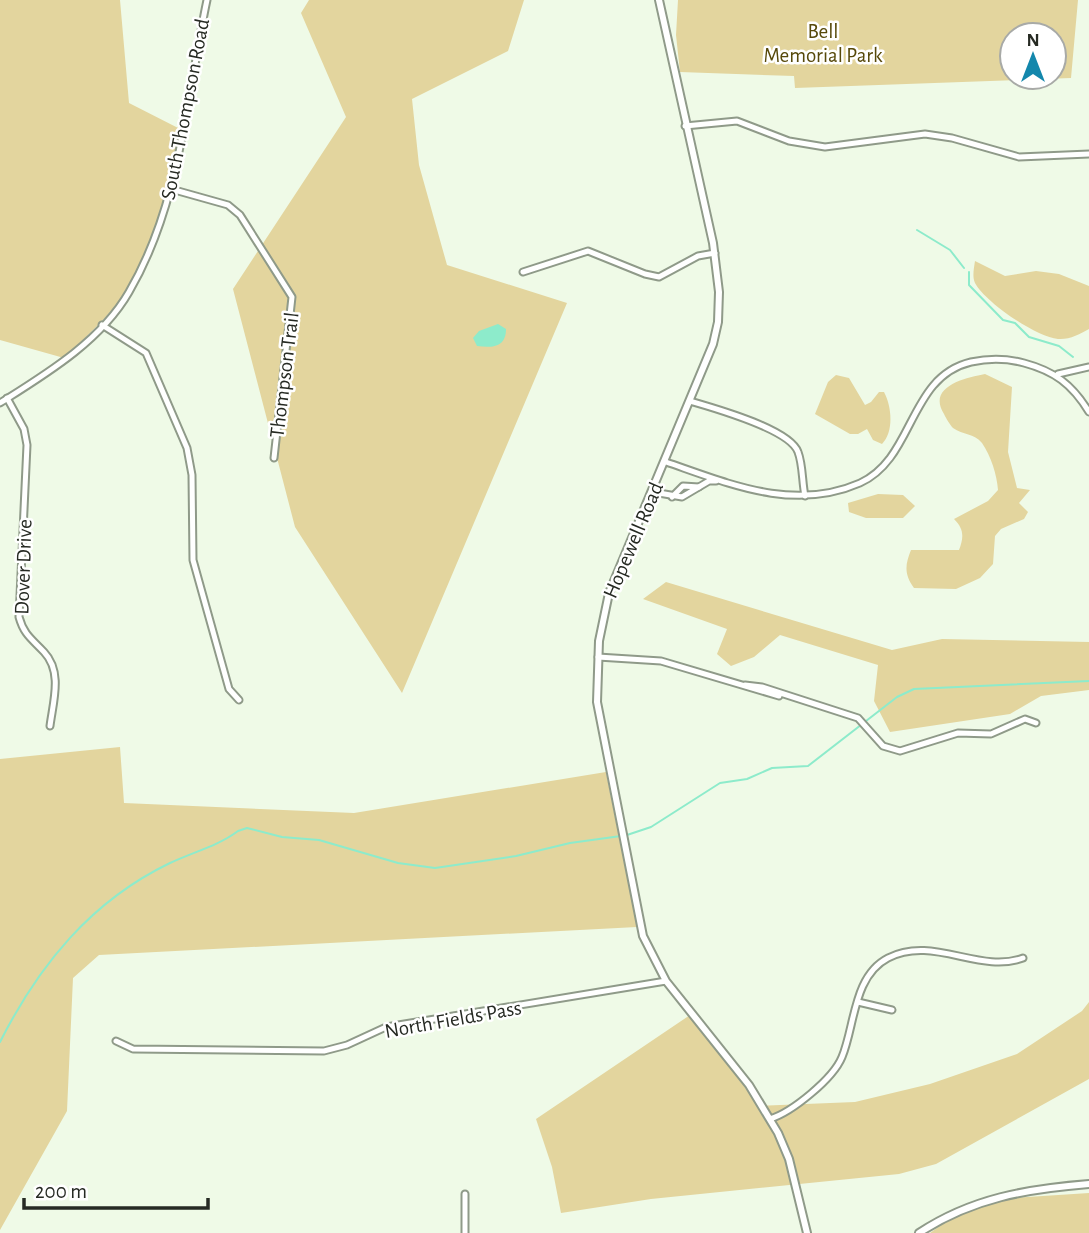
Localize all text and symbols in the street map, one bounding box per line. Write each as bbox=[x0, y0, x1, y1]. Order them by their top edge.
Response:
street label: South Thompson Road bbox=[158, 17, 213, 201]
park label: Bell Memorial Park bbox=[763, 21, 883, 66]
north arrow bbox=[998, 21, 1068, 91]
text: N bbox=[1026, 31, 1040, 50]
street label: Thompson Trail bbox=[266, 311, 303, 439]
street label: Hopewell Road bbox=[600, 479, 667, 601]
street label: Dover Drive bbox=[11, 519, 36, 615]
street label: North Fields Pass bbox=[383, 997, 523, 1042]
scale bar bbox=[24, 1166, 208, 1210]
text: 200 m bbox=[35, 1181, 87, 1202]

